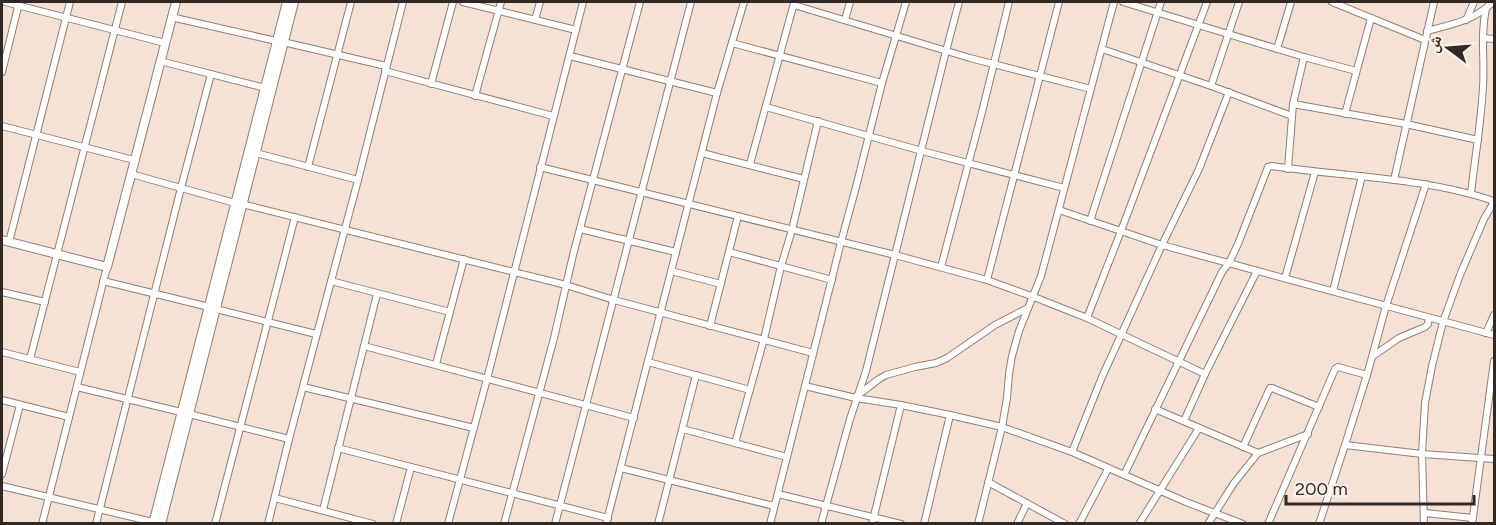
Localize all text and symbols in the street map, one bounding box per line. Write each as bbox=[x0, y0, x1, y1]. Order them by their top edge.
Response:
north arrow bbox=[1418, 18, 1478, 78]
text: ش bbox=[1423, 33, 1446, 55]
scale bar bbox=[1286, 468, 1474, 506]
text: 200 m bbox=[1295, 478, 1348, 500]

